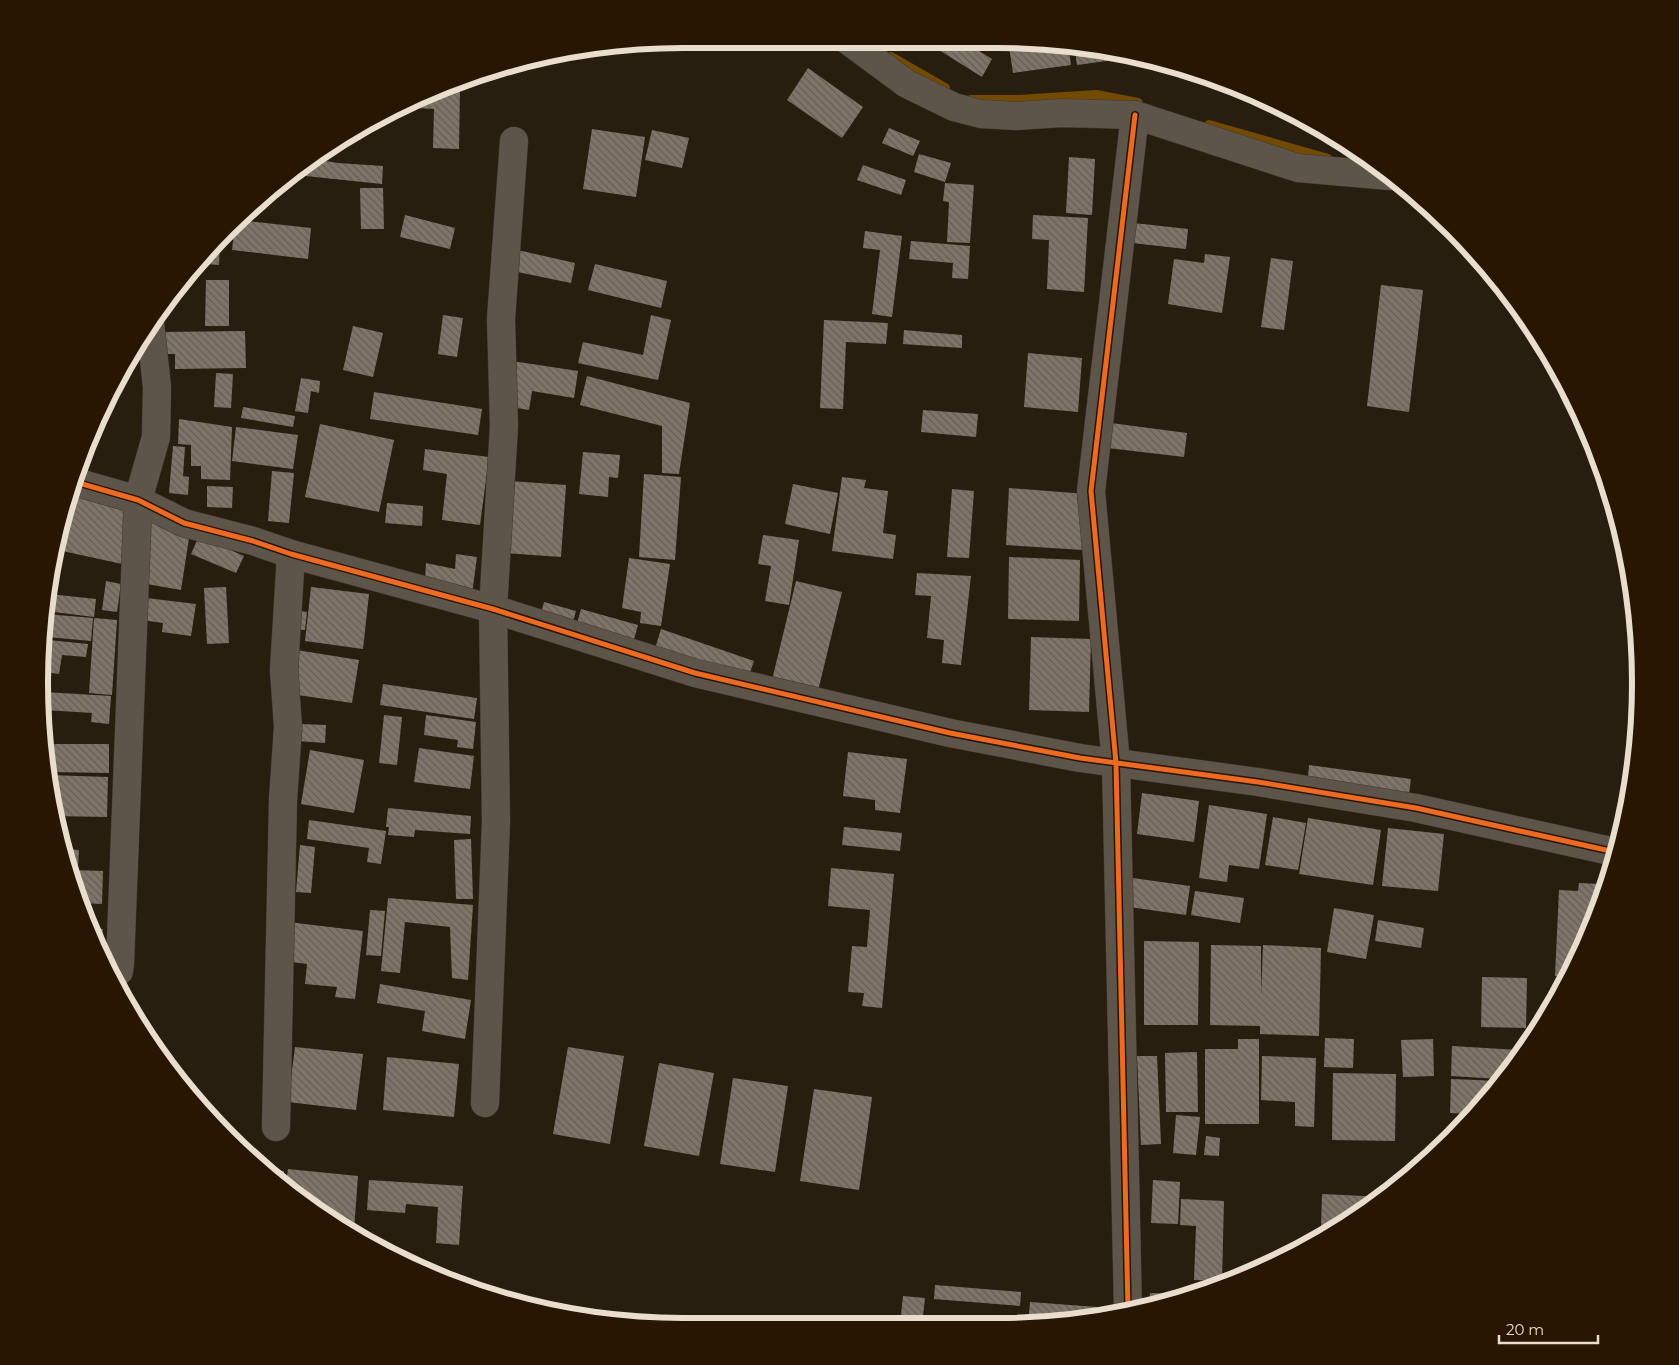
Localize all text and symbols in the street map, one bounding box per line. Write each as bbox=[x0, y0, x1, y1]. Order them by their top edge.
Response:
scale bar bbox=[1499, 1312, 1598, 1344]
text: 20 m bbox=[1506, 1320, 1544, 1339]

